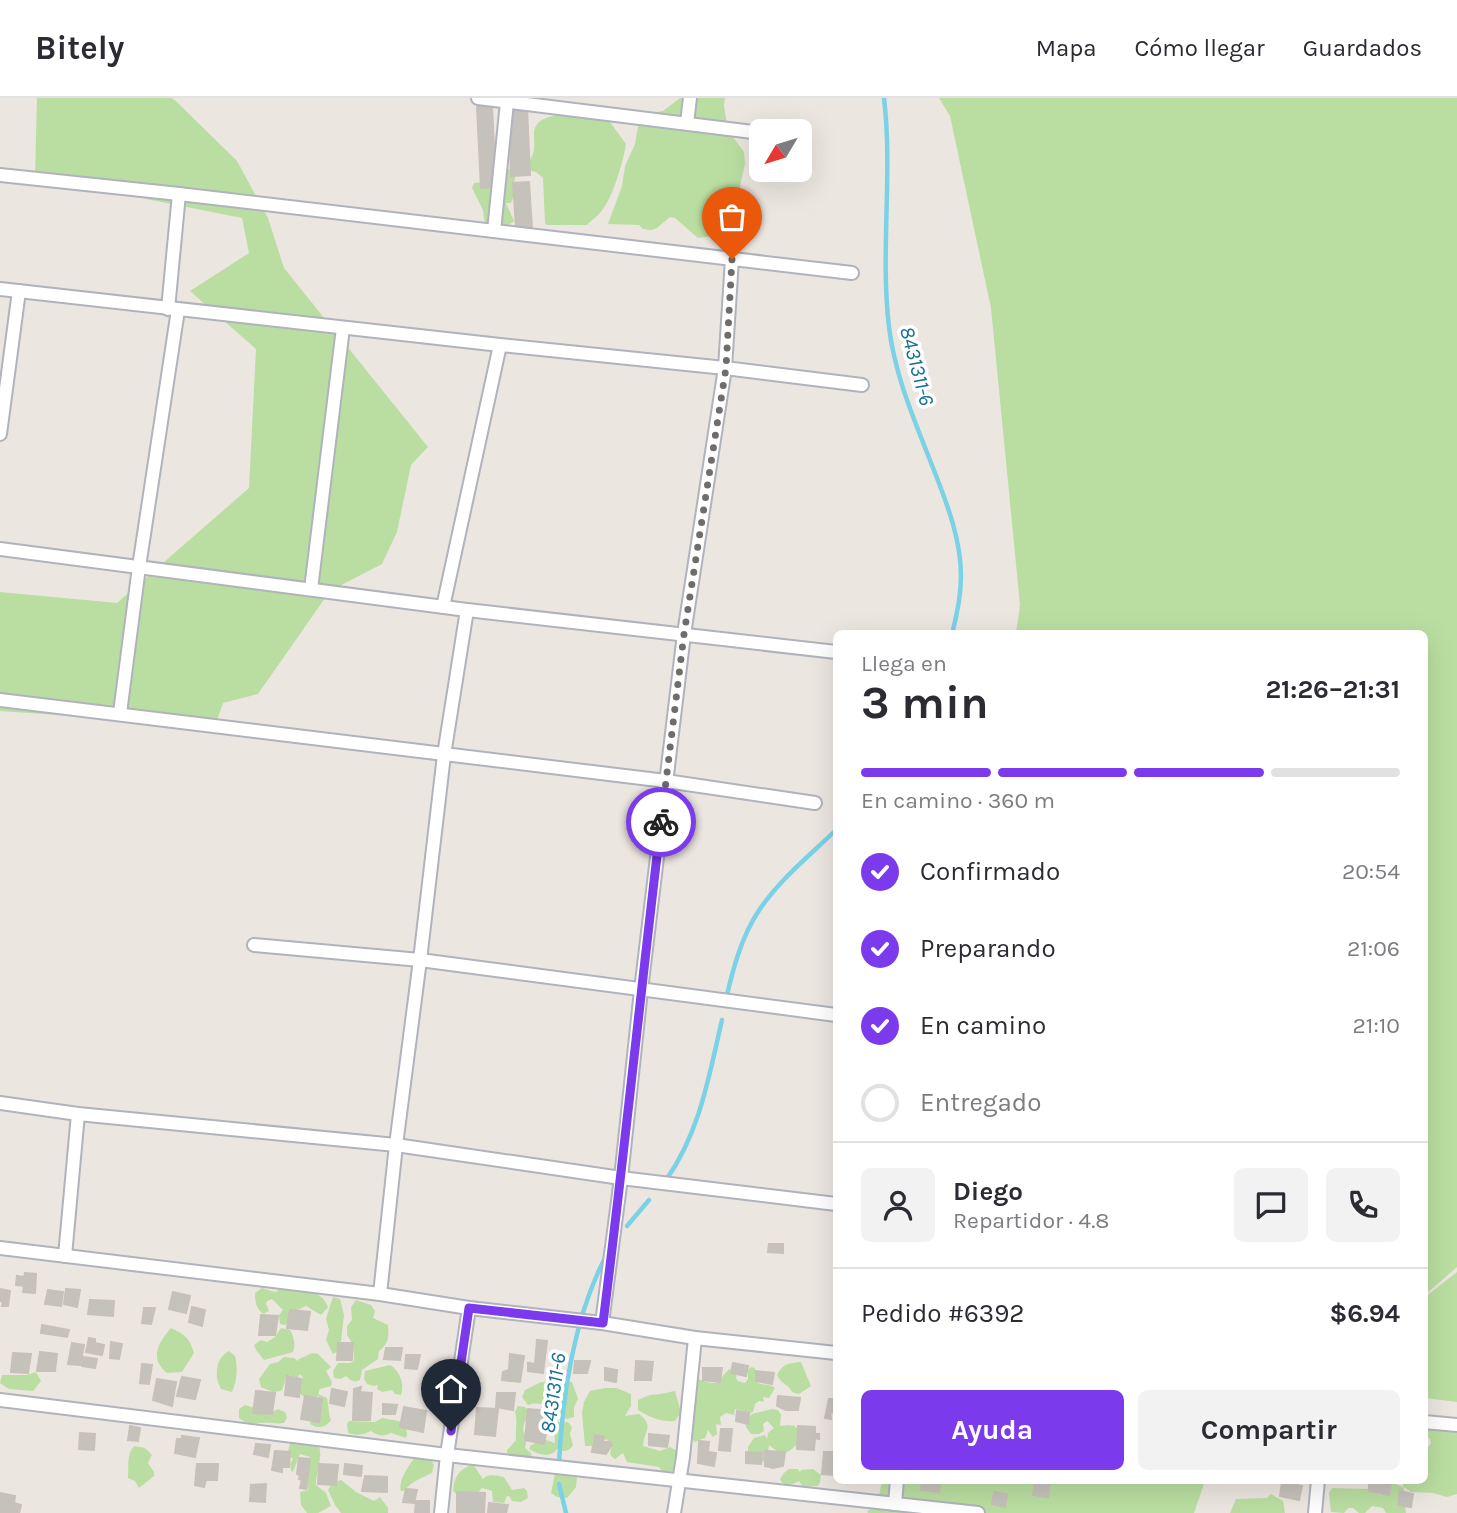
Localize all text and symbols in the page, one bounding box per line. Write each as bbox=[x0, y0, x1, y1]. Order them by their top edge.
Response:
text: Bitely bbox=[35, 29, 124, 67]
text: Mapa bbox=[1036, 34, 1096, 62]
text: Cómo llegar bbox=[1134, 34, 1265, 62]
text: Guardados bbox=[1303, 34, 1422, 62]
north arrow bbox=[749, 119, 812, 182]
map controls bbox=[749, 119, 812, 182]
pin bbox=[702, 187, 762, 259]
icon: bag bbox=[713, 198, 751, 236]
water label: 8431311-6 bbox=[895, 324, 939, 408]
text: Llega en bbox=[861, 650, 947, 677]
text: 21:26–21:31 bbox=[1265, 674, 1400, 705]
text: 3 min bbox=[861, 676, 989, 730]
courier bbox=[626, 787, 696, 857]
text: En camino · 360 m bbox=[861, 787, 1055, 814]
icon: bike bbox=[642, 803, 680, 841]
icon: check bbox=[861, 853, 899, 891]
text: Confirmado bbox=[920, 856, 1060, 887]
text: 20:54 bbox=[1342, 858, 1400, 885]
icon: check bbox=[861, 930, 899, 968]
text: Preparando bbox=[920, 933, 1056, 964]
text: 21:06 bbox=[1347, 935, 1400, 962]
icon: check bbox=[861, 1007, 899, 1045]
text: En camino bbox=[920, 1010, 1046, 1041]
text: 21:10 bbox=[1353, 1012, 1400, 1039]
text: Entregado bbox=[920, 1087, 1041, 1118]
button: person bbox=[861, 1168, 935, 1242]
button: chat bbox=[1234, 1168, 1308, 1242]
button: phone bbox=[1326, 1168, 1400, 1242]
text: Diego bbox=[953, 1176, 1023, 1207]
text: Repartidor · 4.8 bbox=[953, 1207, 1109, 1234]
text: Pedido #6392 bbox=[861, 1298, 1024, 1329]
text: $6.94 bbox=[1329, 1298, 1400, 1329]
water label: 8431311-6 bbox=[535, 1351, 571, 1435]
pin bbox=[421, 1359, 481, 1431]
icon: home bbox=[432, 1370, 470, 1408]
button: Ayuda bbox=[861, 1390, 1124, 1470]
button: Compartir bbox=[1138, 1390, 1400, 1470]

